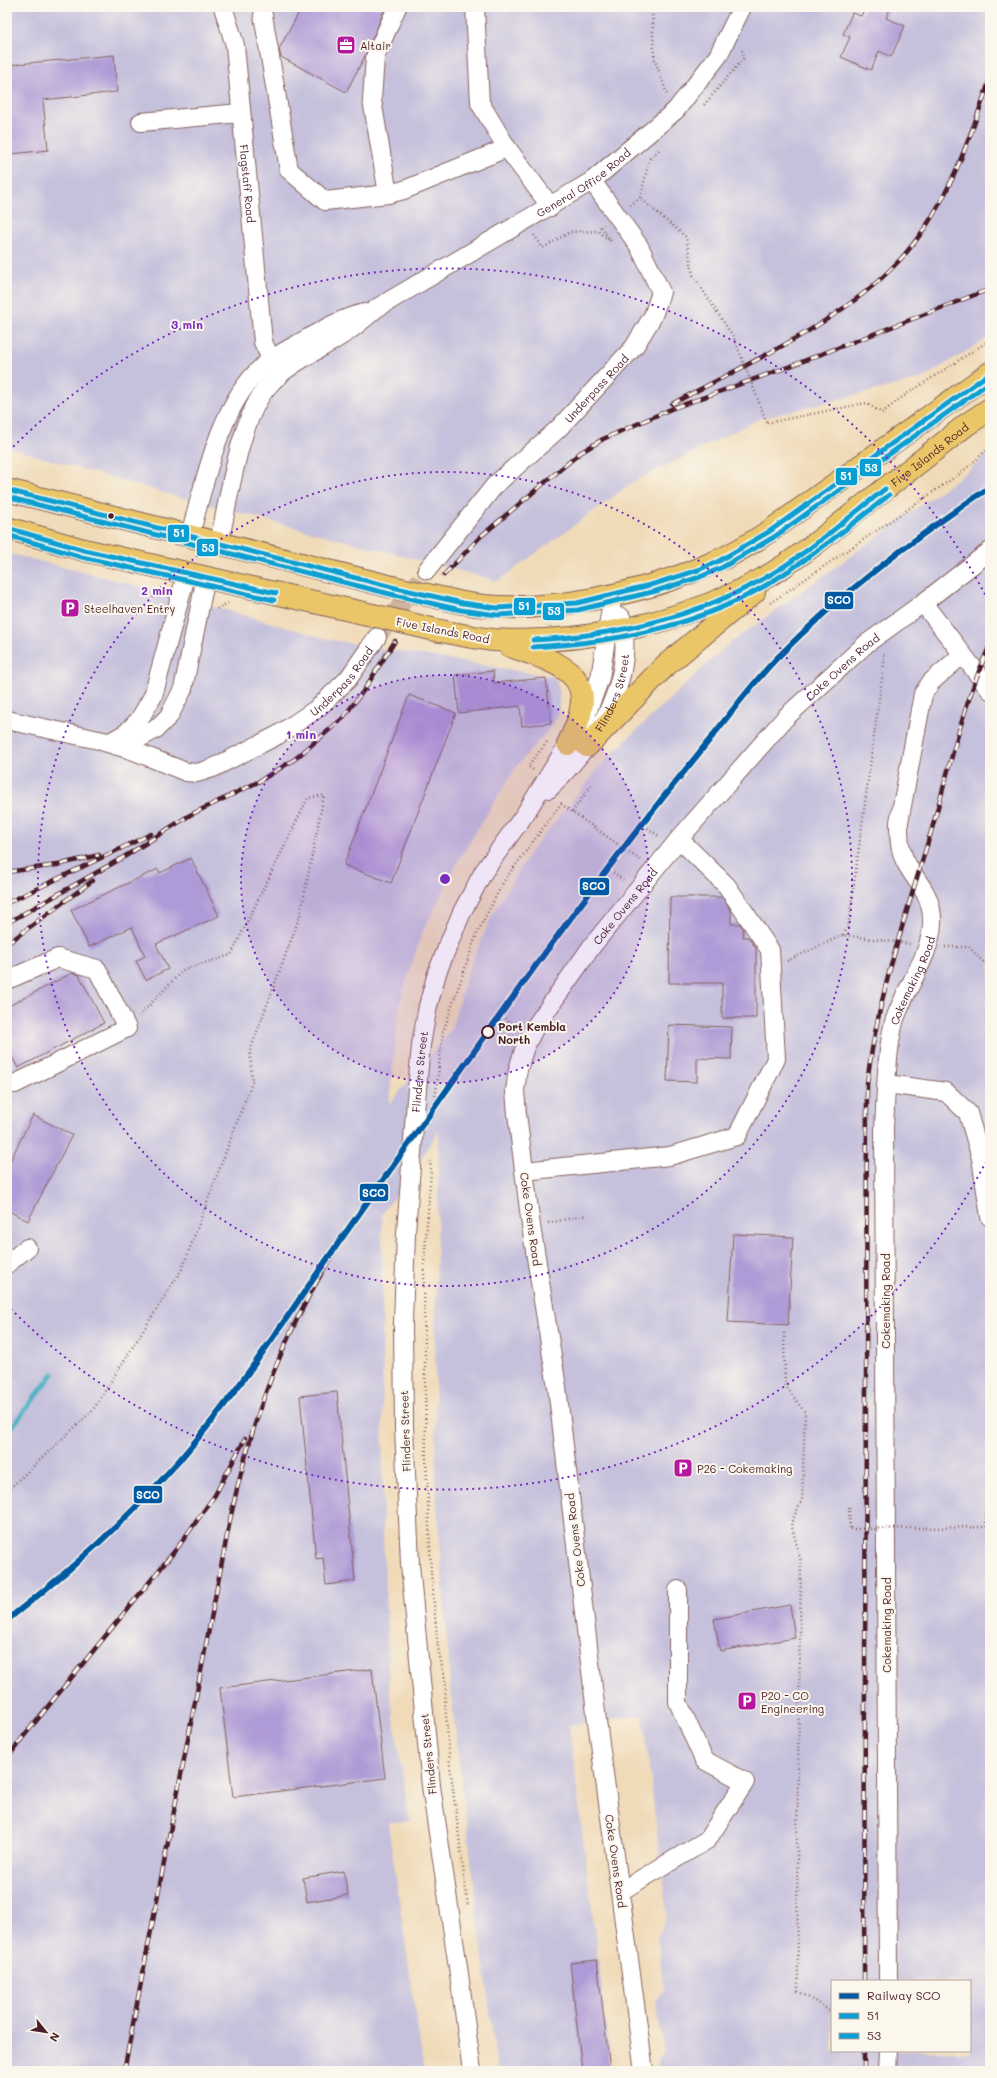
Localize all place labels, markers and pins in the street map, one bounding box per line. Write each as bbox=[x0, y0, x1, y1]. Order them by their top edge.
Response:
office icon: Altair bbox=[335, 34, 357, 56]
place label: Altair bbox=[360, 38, 391, 53]
unlabelled marker bbox=[106, 511, 116, 521]
parking icon: Steelhaven Entry bbox=[59, 597, 81, 619]
place label: Steelhaven Entry bbox=[84, 601, 175, 616]
centre of rings bbox=[438, 872, 452, 886]
place label: Port Kembla North bbox=[498, 1019, 566, 1047]
marker: Port Kembla North bbox=[481, 1025, 495, 1039]
parking icon: P26 - Cokemaking bbox=[672, 1457, 694, 1479]
place label: P26 - Cokemaking bbox=[697, 1461, 793, 1476]
place label: P20 - CO Engineering bbox=[761, 1688, 824, 1716]
parking icon: P20 - CO Engineering bbox=[736, 1690, 758, 1712]

